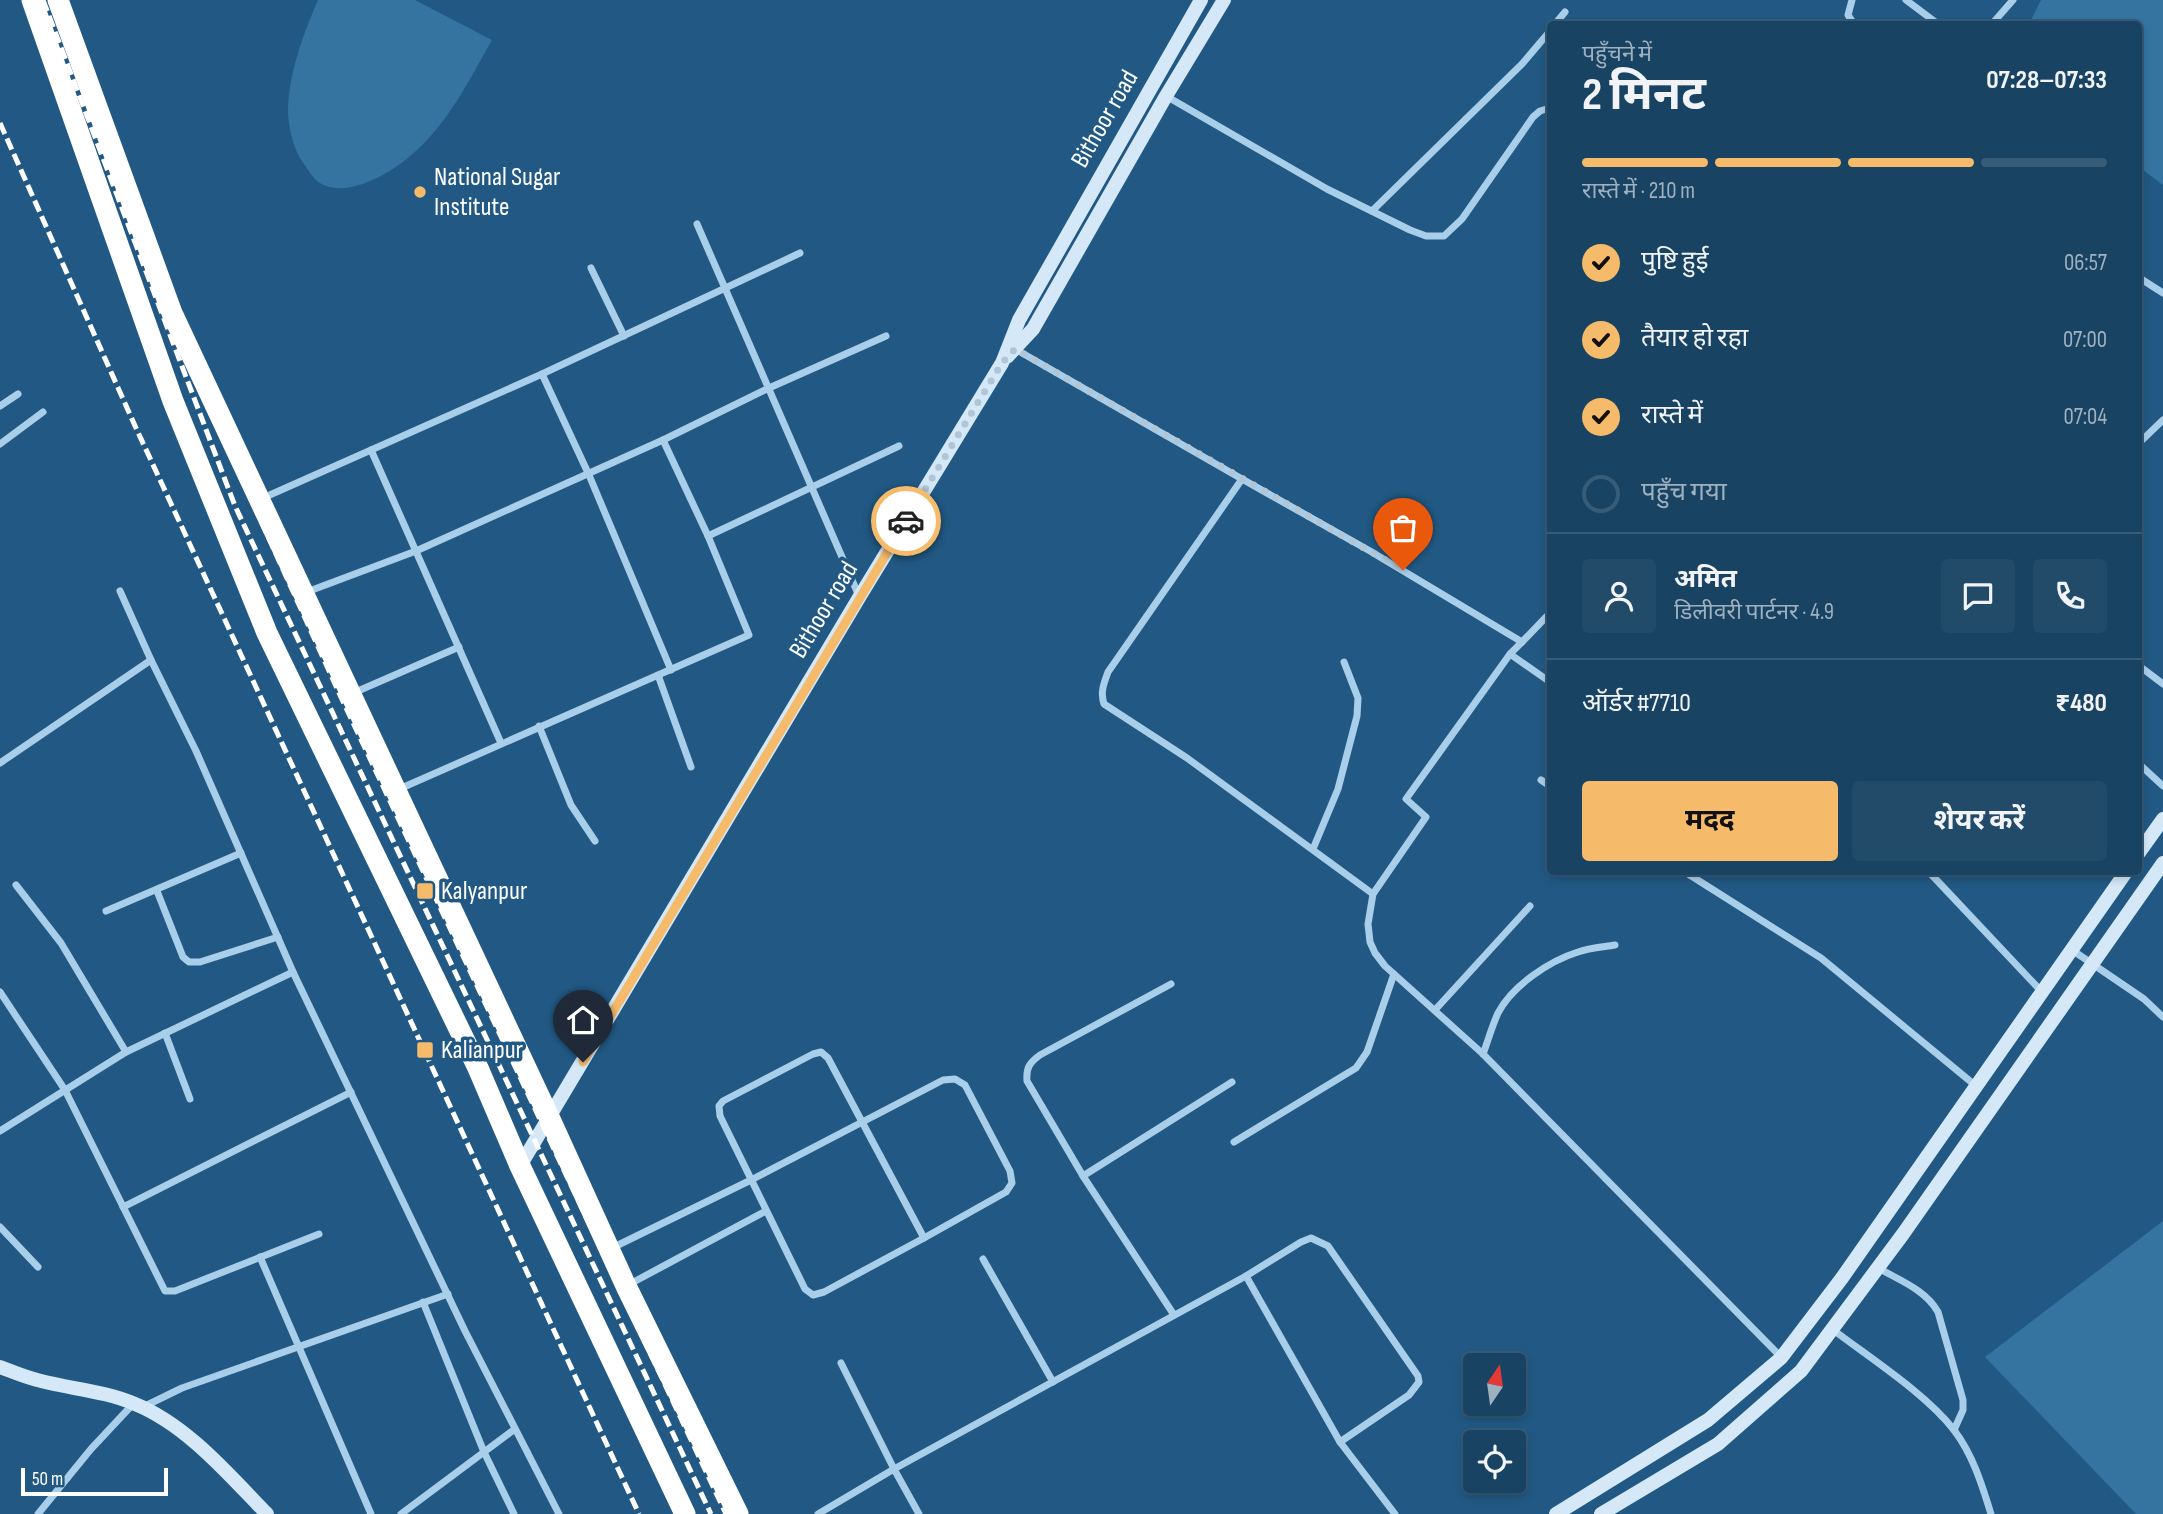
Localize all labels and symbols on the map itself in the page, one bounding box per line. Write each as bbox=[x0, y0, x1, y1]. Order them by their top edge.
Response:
street label: Bithoor road bbox=[1065, 65, 1145, 173]
place label: National Sugar Institute bbox=[434, 162, 561, 223]
marker: National Sugar Institute bbox=[412, 184, 428, 200]
courier bbox=[871, 486, 941, 556]
pin bbox=[1373, 498, 1433, 570]
street label: Bithoor road bbox=[783, 556, 865, 664]
place label: Kalyanpur bbox=[441, 876, 528, 907]
marker: Kalyanpur bbox=[415, 881, 435, 901]
pin bbox=[553, 990, 613, 1062]
place label: Kalianpur bbox=[441, 1035, 524, 1066]
marker: Kalianpur bbox=[415, 1040, 435, 1060]
north arrow bbox=[1463, 1353, 1526, 1416]
scale bar bbox=[21, 1465, 168, 1497]

